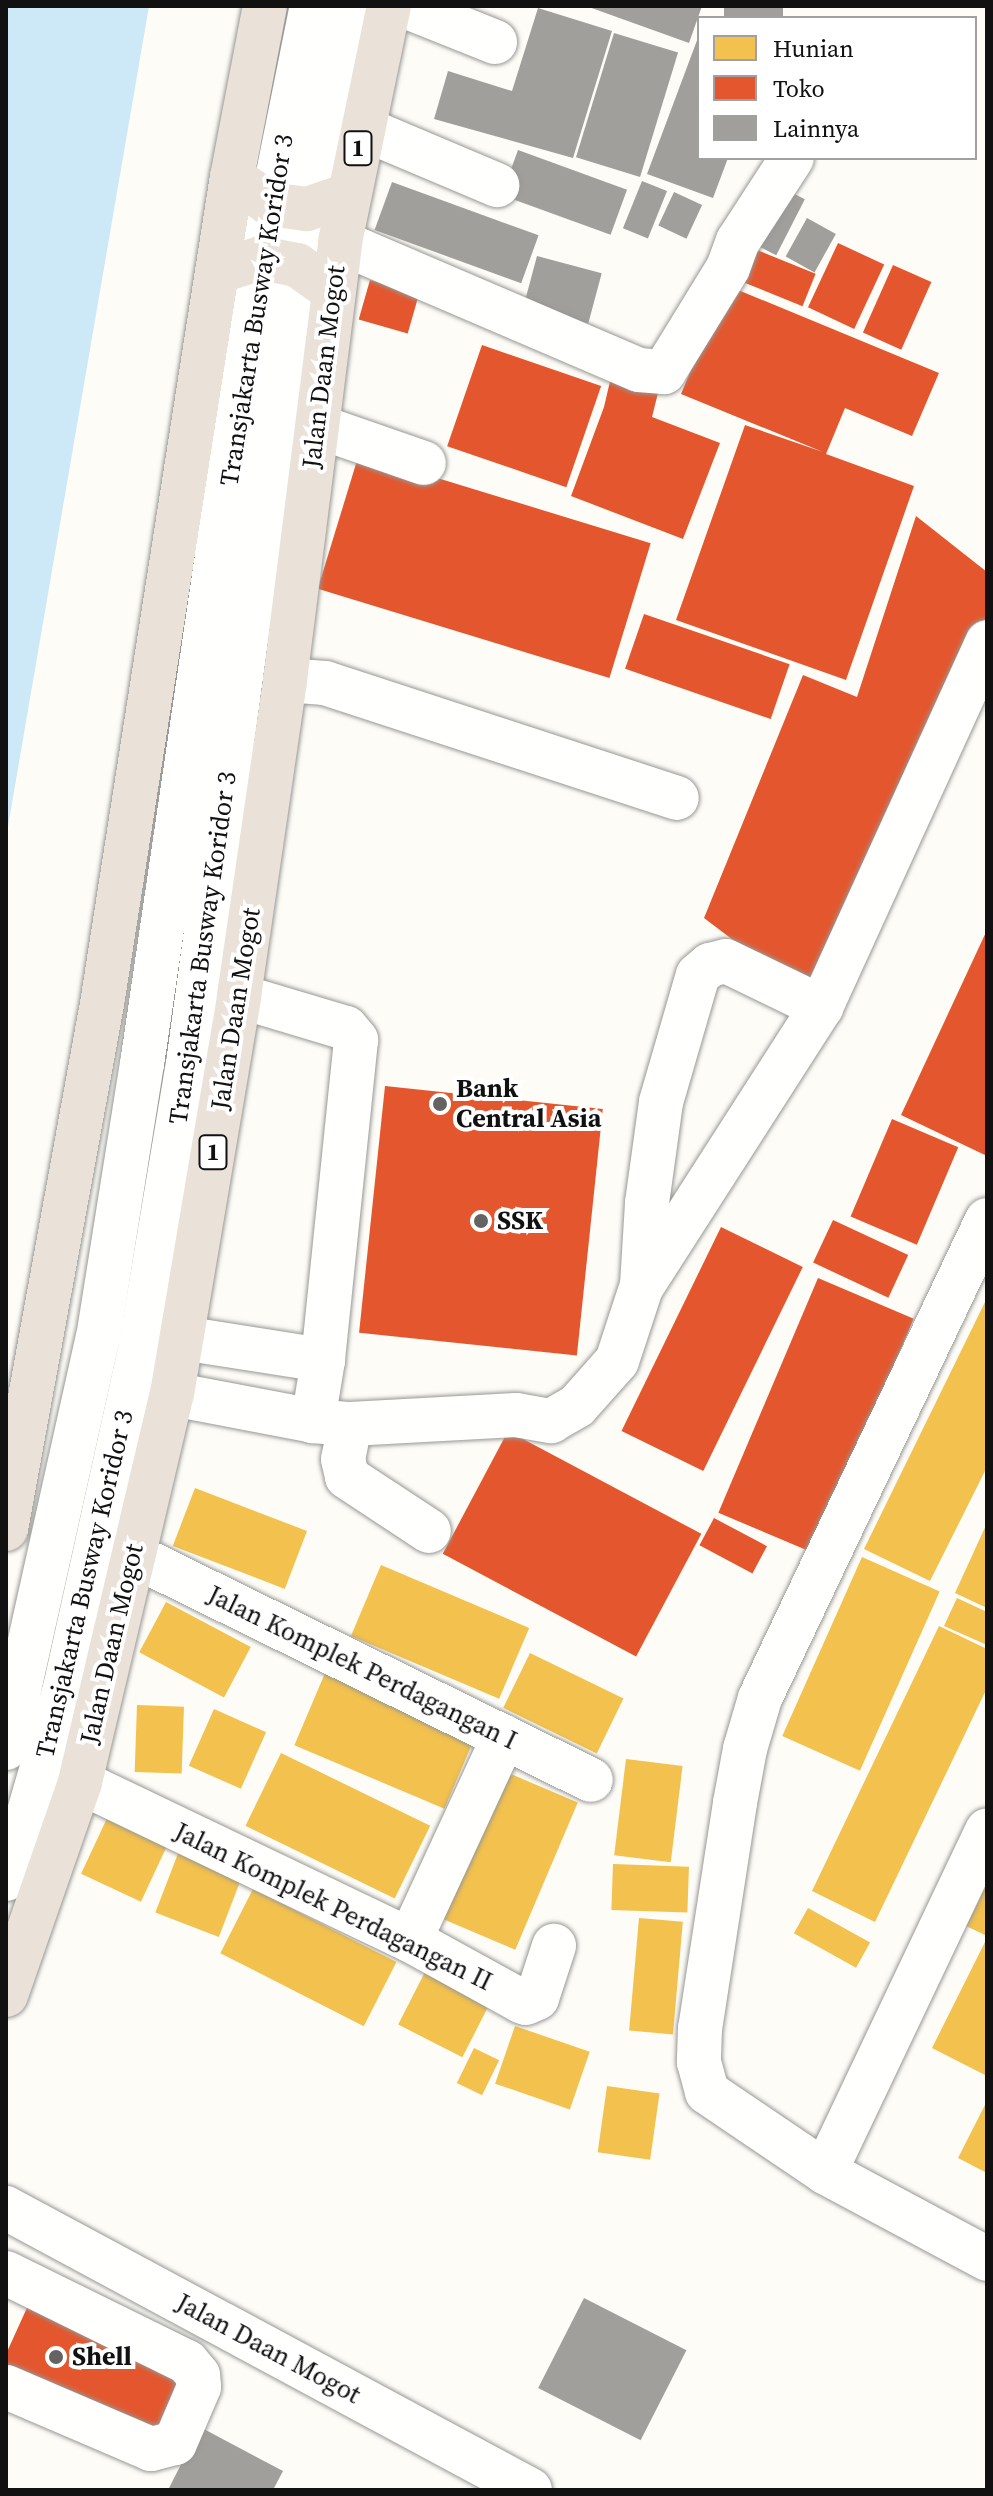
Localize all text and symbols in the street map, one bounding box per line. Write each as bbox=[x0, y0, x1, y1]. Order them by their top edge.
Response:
legend bbox=[697, 16, 977, 160]
text: Hunian bbox=[773, 32, 854, 65]
text: Toko bbox=[773, 72, 825, 105]
text: Lainnya bbox=[773, 112, 859, 145]
road number: 1 bbox=[342, 128, 374, 168]
street label: Transjakarta Busway Koridor 3 bbox=[214, 132, 300, 488]
street label: Jalan Daan Mogot bbox=[296, 264, 352, 470]
street label: Transjakarta Busway Koridor 3 bbox=[163, 770, 243, 1126]
street label: Jalan Daan Mogot bbox=[205, 906, 267, 1112]
place label: Bank Central Asia bbox=[456, 1073, 601, 1134]
marker: Bank Central Asia bbox=[431, 1095, 449, 1113]
road number: 1 bbox=[197, 1132, 229, 1172]
place label: SSK bbox=[497, 1205, 543, 1237]
marker: SSK bbox=[472, 1212, 490, 1230]
street label: Transjakarta Busway Koridor 3 bbox=[30, 1407, 140, 1761]
street label: Jalan Daan Mogot bbox=[74, 1541, 150, 1747]
street label: Jalan Komplek Perdagangan I bbox=[202, 1579, 522, 1757]
street label: Jalan Komplek Perdagangan II bbox=[169, 1816, 497, 1998]
street label: Jalan Daan Mogot bbox=[171, 2287, 365, 2411]
place label: Shell bbox=[72, 2341, 132, 2373]
marker: Shell bbox=[47, 2348, 65, 2366]

